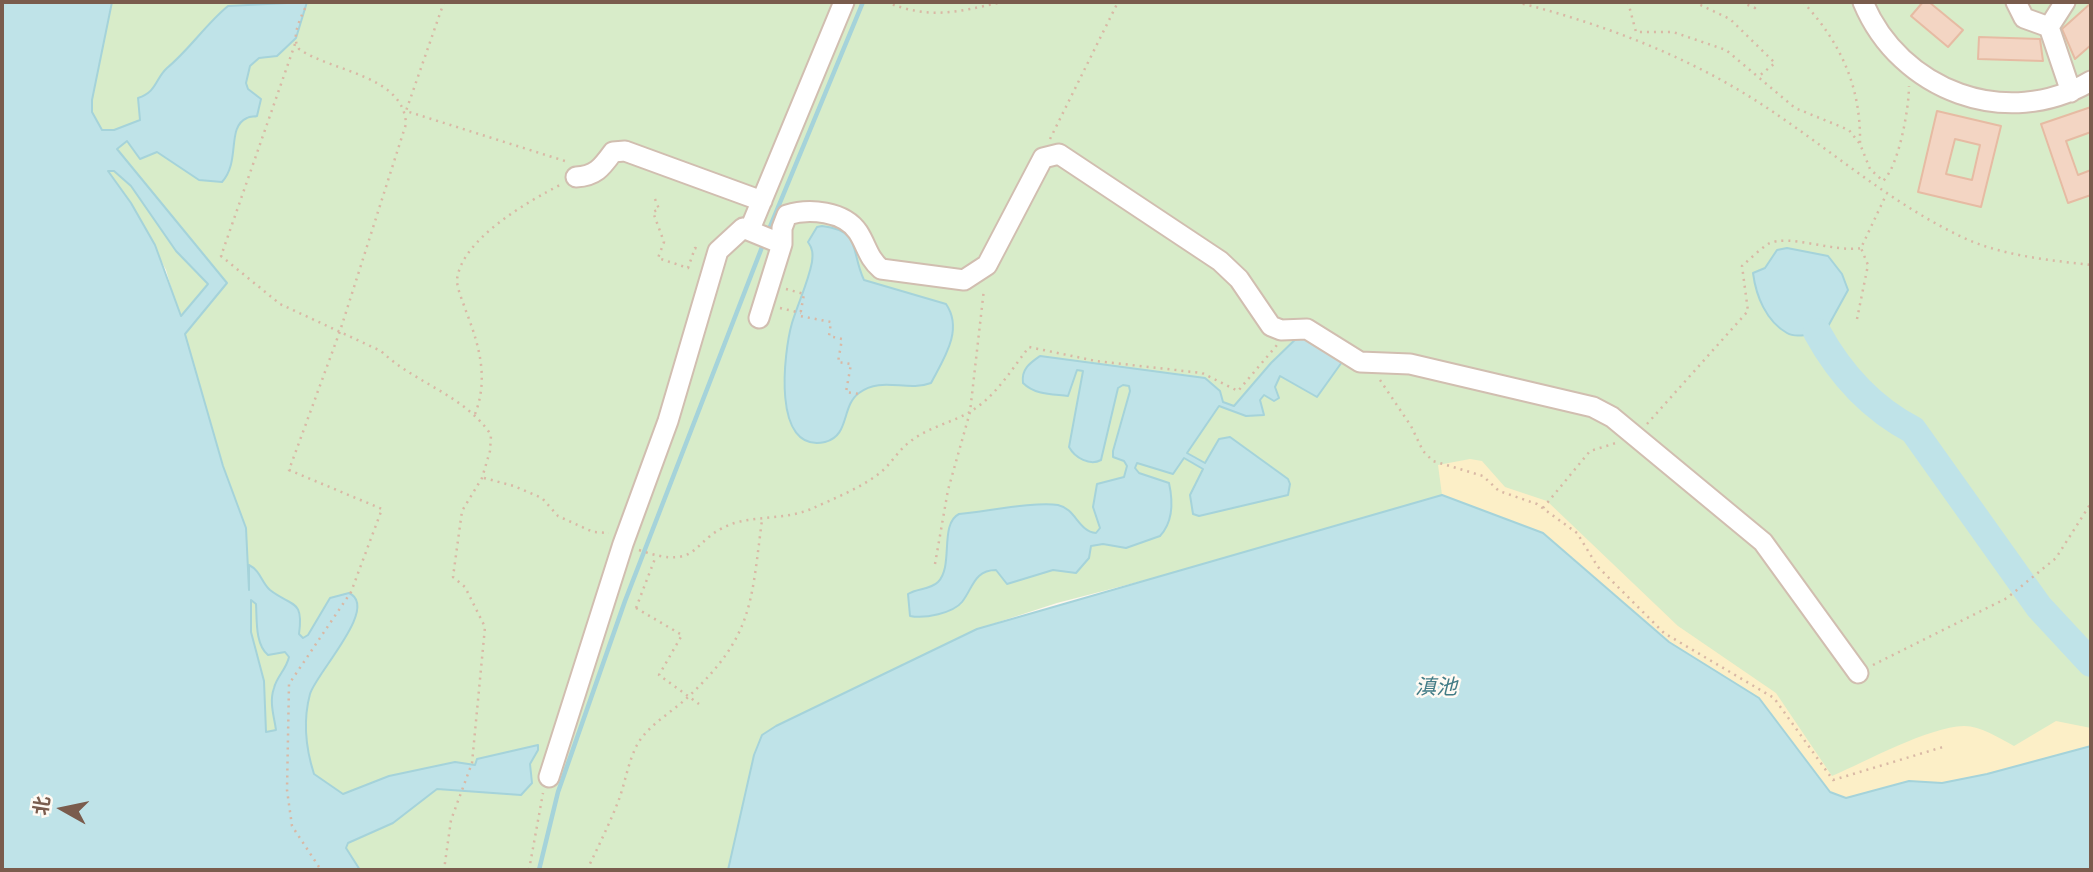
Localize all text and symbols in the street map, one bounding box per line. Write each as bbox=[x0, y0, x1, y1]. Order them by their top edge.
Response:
water label: 滇池 bbox=[1415, 675, 1457, 701]
north arrow bbox=[28, 774, 98, 844]
text: 北 bbox=[29, 794, 55, 817]

